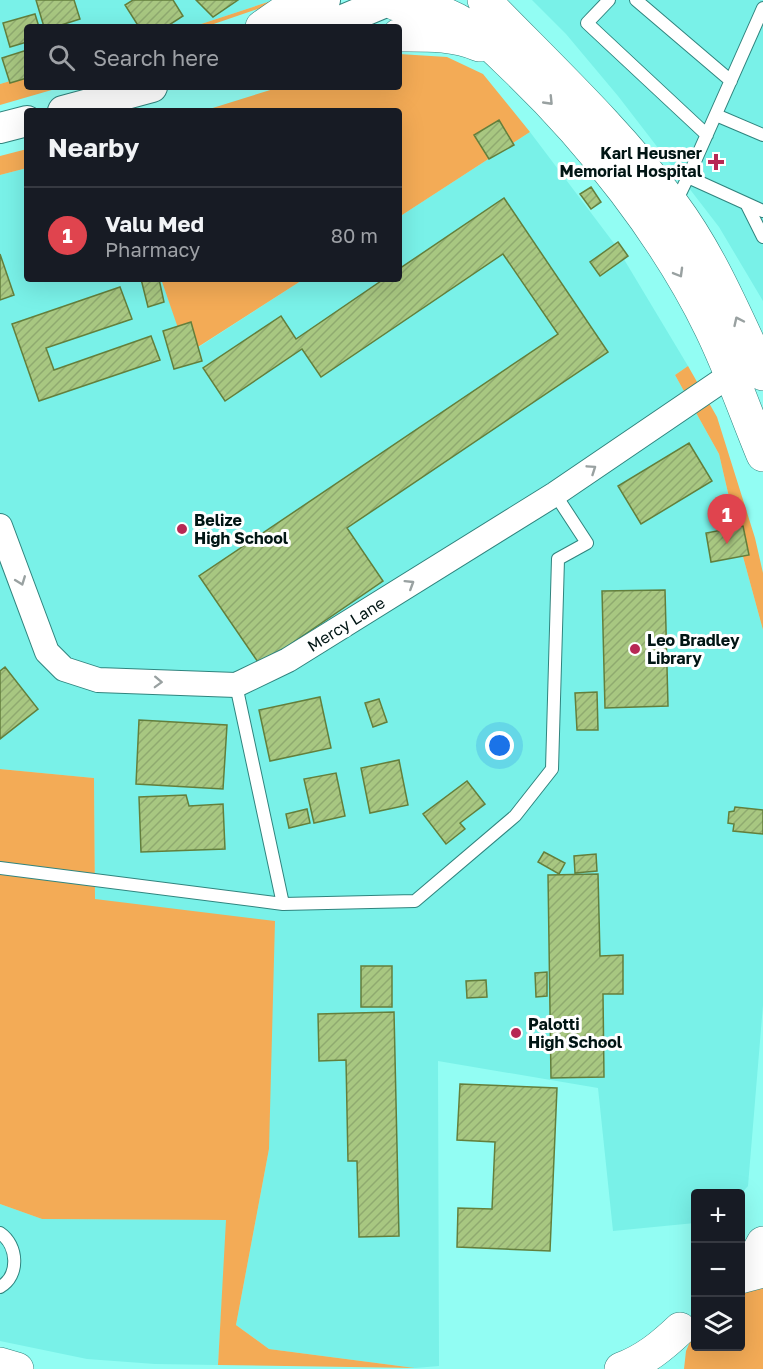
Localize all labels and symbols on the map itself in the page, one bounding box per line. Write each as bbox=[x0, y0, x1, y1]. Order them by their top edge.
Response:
one-way arrow bbox=[542, 94, 553, 104]
place label: Karl Heusner Memorial Hospital bbox=[559, 143, 703, 181]
marker: Karl Heusner Memorial Hospital bbox=[707, 153, 725, 171]
one-way arrow bbox=[671, 267, 683, 277]
one-way arrow bbox=[734, 317, 746, 328]
one-way arrow bbox=[585, 465, 596, 476]
pin: 1 bbox=[708, 494, 746, 544]
place label: Belize High School bbox=[194, 510, 289, 548]
marker: Belize High School bbox=[175, 522, 189, 536]
one-way arrow bbox=[13, 575, 26, 586]
one-way arrow bbox=[403, 581, 414, 592]
street label: Mercy Lane bbox=[303, 592, 389, 656]
place label: Leo Bradley Library bbox=[647, 630, 740, 668]
marker: Leo Bradley Library bbox=[628, 642, 642, 656]
one-way arrow bbox=[153, 676, 162, 689]
your location bbox=[485, 731, 514, 760]
place label: Palotti High School bbox=[528, 1014, 623, 1052]
marker: Palotti High School bbox=[509, 1026, 523, 1040]

